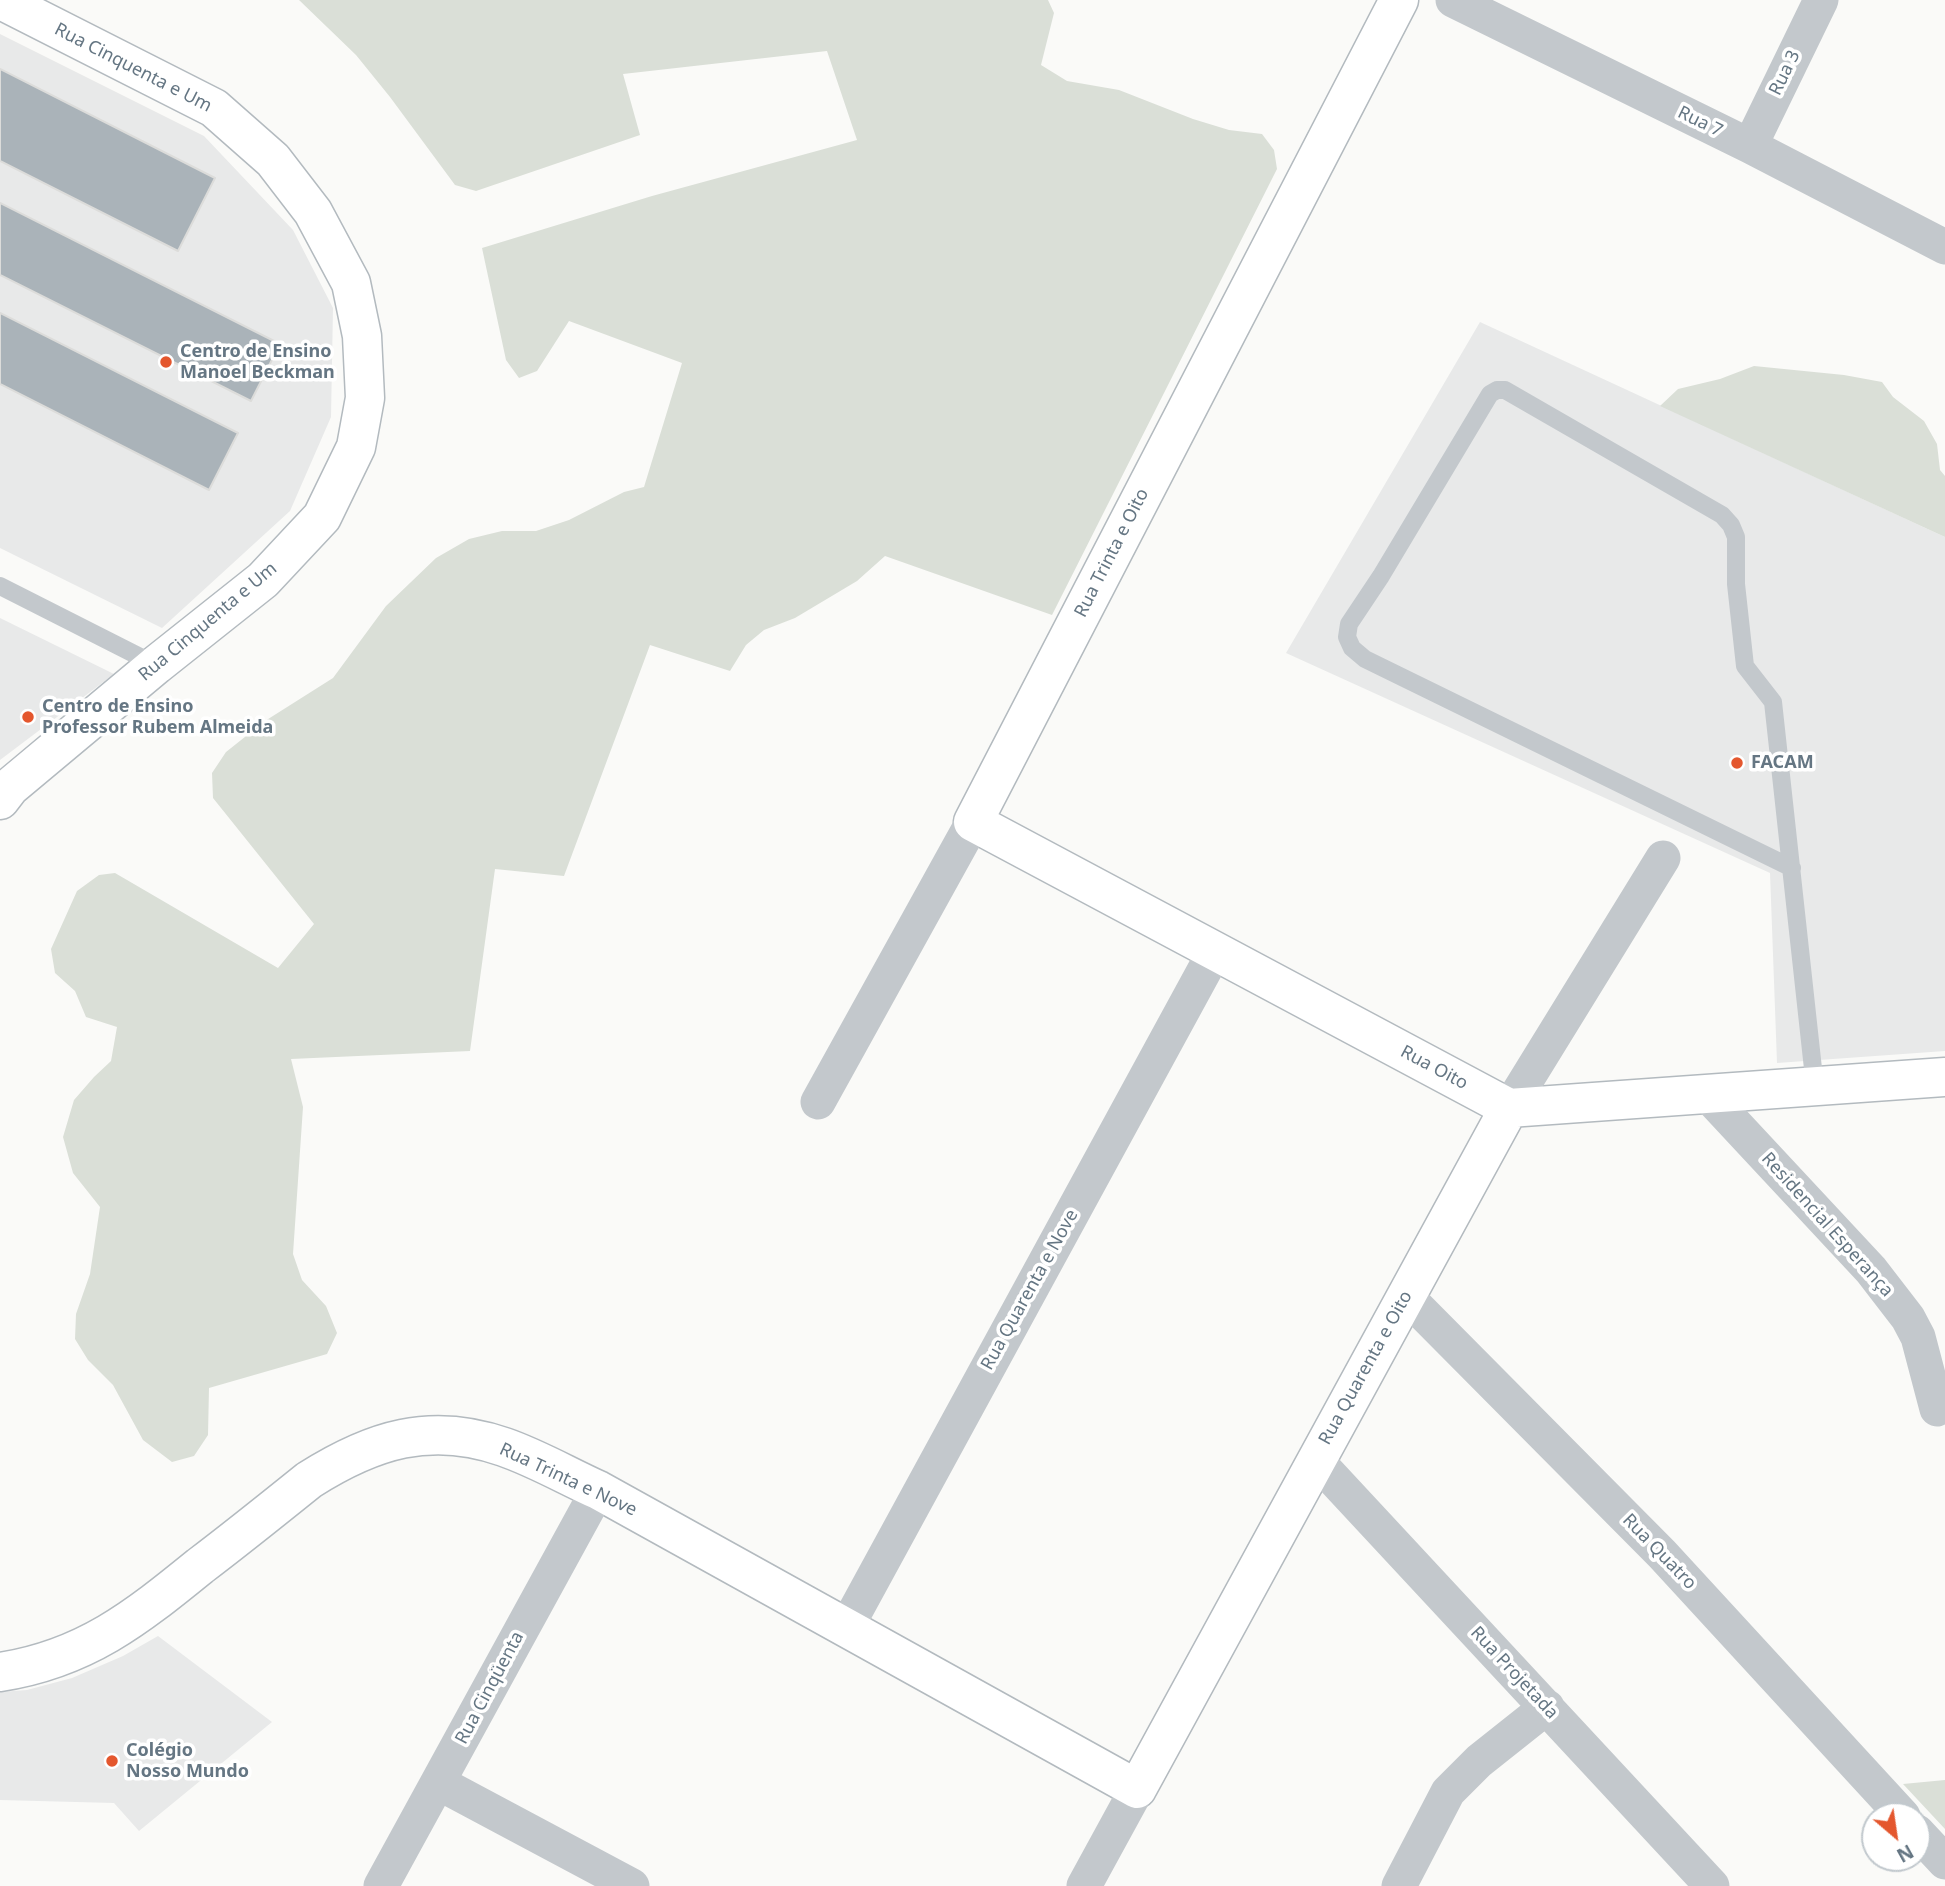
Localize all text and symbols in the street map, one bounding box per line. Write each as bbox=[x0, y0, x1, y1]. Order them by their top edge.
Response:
street label: Rua Cinquenta e Um bbox=[51, 19, 215, 117]
street label: Rua 3 bbox=[1765, 47, 1805, 99]
street label: Rua 7 bbox=[1674, 102, 1726, 142]
place label: Centro de Ensino Manoel Beckman bbox=[180, 341, 335, 384]
marker: Centro de Ensino Manoel Beckman bbox=[158, 354, 174, 370]
street label: Rua Trinta e Oito bbox=[1070, 485, 1154, 621]
street label: Rua Cinquenta e Um bbox=[134, 558, 282, 686]
place label: Centro de Ensino Professor Rubem Almeida bbox=[42, 696, 273, 738]
marker: Centro de Ensino Professor Rubem Almeida bbox=[20, 709, 36, 725]
place label: FACAM bbox=[1751, 752, 1814, 774]
marker: FACAM bbox=[1729, 755, 1745, 771]
street label: Rua Oito bbox=[1397, 1041, 1471, 1095]
street label: Residencial Esperança bbox=[1757, 1148, 1897, 1302]
street label: Rua Quarenta e Nove bbox=[977, 1206, 1083, 1374]
street label: Rua Quarenta e Oito bbox=[1315, 1287, 1417, 1449]
street label: Rua Trinta e Nove bbox=[496, 1439, 640, 1521]
street label: Rua Quatro bbox=[1618, 1510, 1700, 1594]
street label: Rua Projetada bbox=[1466, 1622, 1562, 1724]
street label: Rua Cinqüenta bbox=[451, 1628, 529, 1748]
place label: Colégio Nosso Mundo bbox=[126, 1740, 249, 1782]
marker: Colégio Nosso Mundo bbox=[104, 1753, 120, 1769]
north arrow bbox=[1861, 1802, 1931, 1872]
text: N bbox=[1892, 1838, 1918, 1869]

